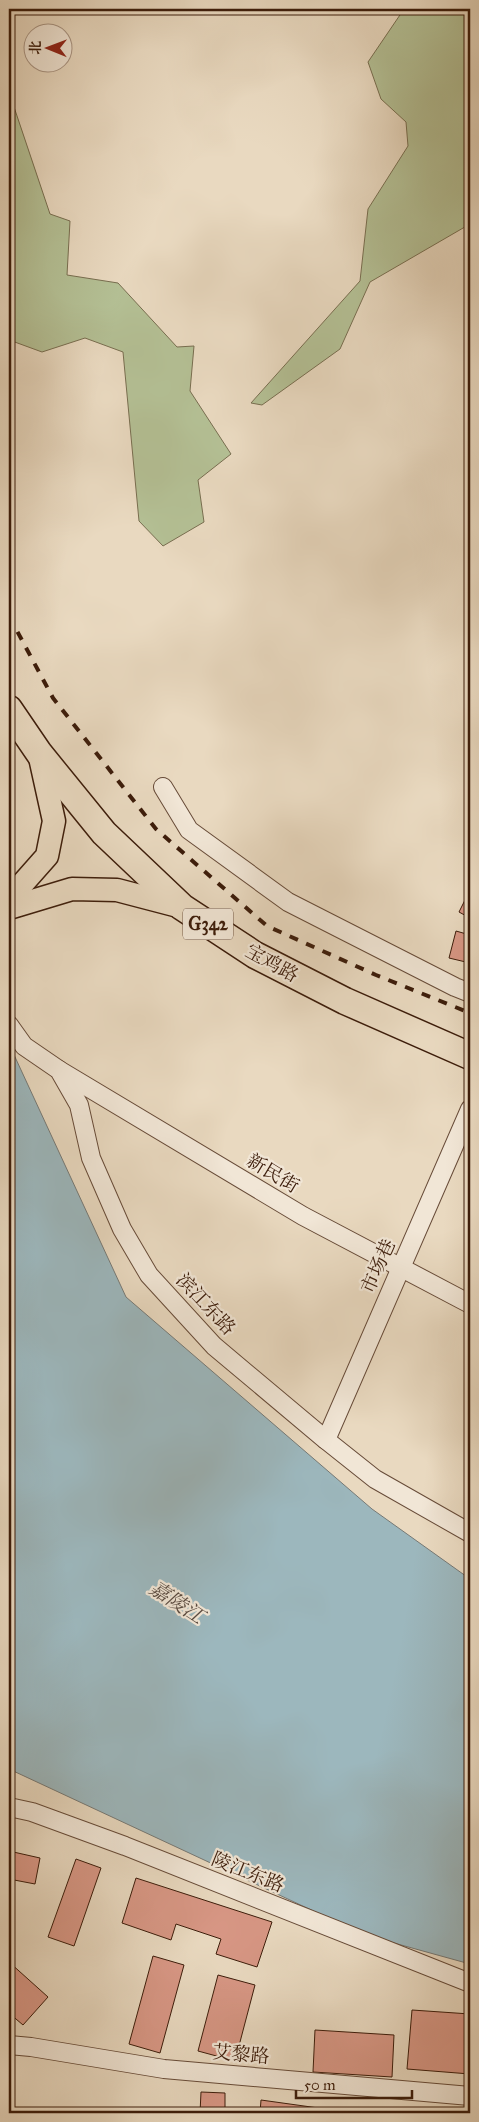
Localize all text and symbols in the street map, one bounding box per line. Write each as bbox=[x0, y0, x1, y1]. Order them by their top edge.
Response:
north arrow bbox=[22, 22, 72, 72]
text: 北 bbox=[27, 41, 44, 55]
road number: G342 bbox=[183, 909, 233, 940]
street label: 宝鸡路 bbox=[241, 939, 303, 987]
street label: 新民街 bbox=[243, 1148, 303, 1198]
street label: 市场巷 bbox=[356, 1235, 400, 1297]
street label: 滨江东路 bbox=[172, 1268, 240, 1340]
water label: 嘉陵江 bbox=[145, 1576, 211, 1630]
street label: 陵江东路 bbox=[208, 1847, 288, 1897]
street label: 艾黎路 bbox=[212, 2040, 270, 2068]
scale bar bbox=[296, 2067, 413, 2099]
text: 50 m bbox=[304, 2076, 336, 2094]

